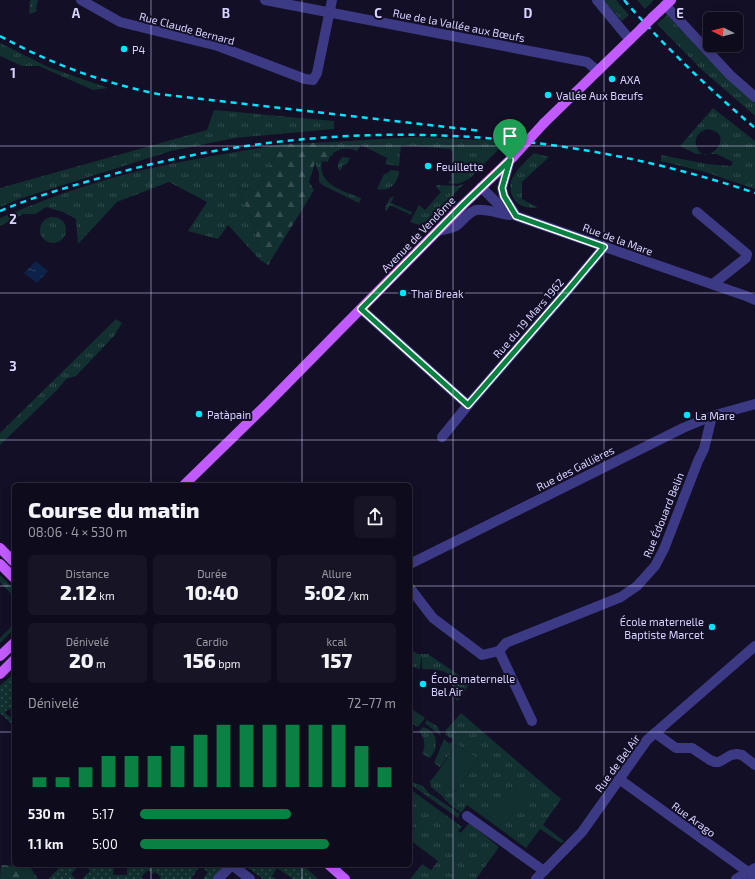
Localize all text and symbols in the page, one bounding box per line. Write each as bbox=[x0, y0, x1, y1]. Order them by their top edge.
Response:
text: A bbox=[72, 5, 81, 21]
text: C bbox=[374, 5, 382, 21]
text: D bbox=[524, 5, 533, 21]
text: E bbox=[676, 5, 684, 21]
street label: Rue de la Vallée aux Bœufs bbox=[392, 6, 527, 44]
street label: Rue Claude Bernard bbox=[138, 9, 236, 47]
north arrow bbox=[703, 12, 743, 52]
map controls bbox=[703, 12, 743, 52]
place label: P4 bbox=[132, 43, 145, 56]
marker: P4 bbox=[119, 44, 129, 54]
text: 1 bbox=[10, 65, 16, 81]
place label: AXA bbox=[620, 73, 641, 86]
marker: AXA bbox=[607, 74, 617, 84]
place label: Vallée Aux Bœufs bbox=[556, 89, 644, 102]
marker: Vallée Aux Bœufs bbox=[543, 90, 553, 100]
pin bbox=[493, 119, 527, 160]
icon: arrive bbox=[499, 125, 521, 147]
place label: Feuillette bbox=[436, 160, 483, 173]
marker: Feuillette bbox=[423, 161, 433, 171]
street label: Avenue de Vendôme bbox=[378, 193, 458, 275]
text: 2 bbox=[9, 211, 17, 227]
street label: Rue de la Mare bbox=[581, 220, 655, 258]
street label: Rue du 19 Mars 1962 bbox=[490, 276, 566, 360]
place label: Thaï Break bbox=[411, 287, 464, 300]
marker: Thaï Break bbox=[398, 288, 408, 298]
text: 3 bbox=[9, 358, 17, 374]
place label: Patàpain bbox=[207, 408, 251, 421]
marker: Patàpain bbox=[194, 409, 204, 419]
place label: La Mare bbox=[695, 409, 735, 422]
marker: La Mare bbox=[682, 410, 692, 420]
street label: Rue des Gallières bbox=[534, 443, 616, 493]
street label: Rue Édouard Belin bbox=[640, 471, 686, 559]
text: Course du matin bbox=[28, 496, 200, 522]
button: share bbox=[354, 496, 396, 538]
text: 08:06 · 4 × 530 m bbox=[28, 524, 127, 540]
text: Distance bbox=[66, 567, 109, 580]
text: Durée bbox=[197, 567, 227, 580]
text: Allure bbox=[322, 567, 352, 580]
text: 2.12 bbox=[60, 580, 97, 604]
text: 10:40 bbox=[185, 580, 239, 604]
text: 5:02 bbox=[304, 580, 346, 604]
text: km bbox=[97, 589, 115, 602]
text: /km bbox=[346, 589, 369, 602]
place label: École maternelle Baptiste Marcet bbox=[620, 615, 704, 641]
marker: École maternelle Baptiste Marcet bbox=[707, 622, 717, 632]
text: Dénivelé bbox=[66, 635, 109, 648]
text: Cardio bbox=[196, 635, 228, 648]
text: kcal bbox=[327, 635, 347, 648]
text: 20 bbox=[69, 648, 94, 672]
text: 156 bbox=[183, 648, 216, 672]
text: 157 bbox=[321, 648, 352, 672]
text: m bbox=[94, 657, 106, 670]
text: bpm bbox=[216, 657, 240, 670]
place label: École maternelle Bel Air bbox=[431, 672, 515, 698]
marker: École maternelle Bel Air bbox=[418, 679, 428, 689]
text: Dénivelé bbox=[28, 695, 79, 711]
text: 72–77 m bbox=[347, 695, 396, 711]
street label: Rue de Bel Air bbox=[592, 731, 643, 794]
street label: Rue Arago bbox=[670, 799, 718, 839]
text: 530 m bbox=[28, 806, 65, 822]
text: 5:17 bbox=[92, 806, 114, 822]
text: 1.1 km bbox=[28, 836, 63, 852]
text: 5:00 bbox=[92, 836, 118, 852]

